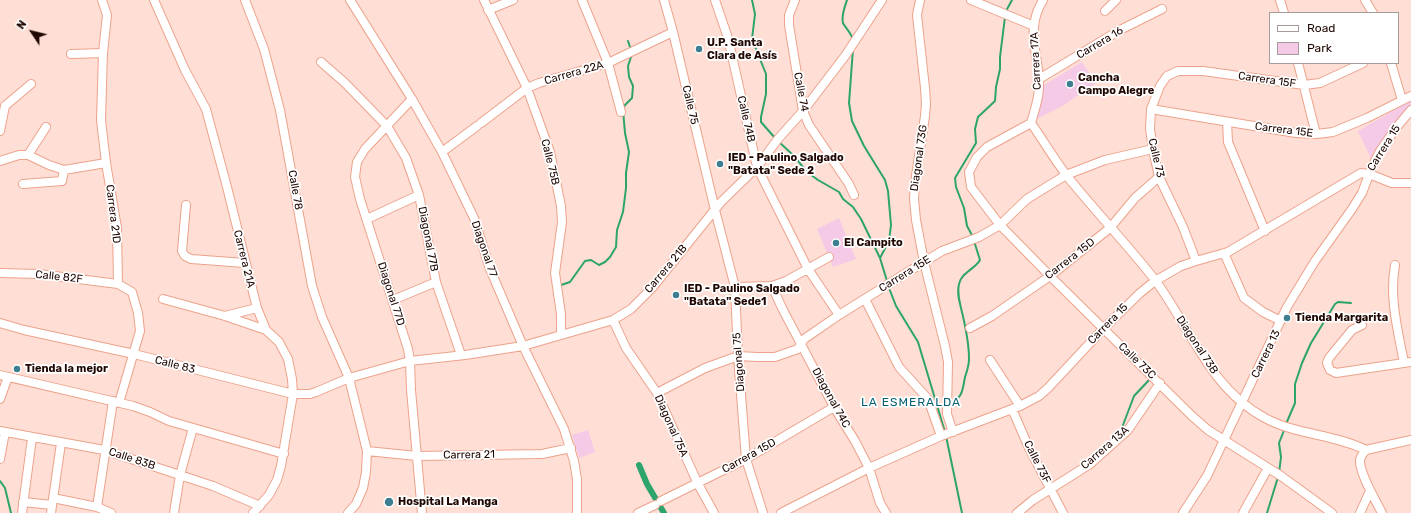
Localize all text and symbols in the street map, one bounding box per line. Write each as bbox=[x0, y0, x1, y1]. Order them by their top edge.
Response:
north arrow bbox=[12, 12, 52, 52]
legend bbox=[1269, 12, 1399, 64]
text: N bbox=[14, 18, 29, 32]
text: Road bbox=[1307, 21, 1335, 35]
street label: Carrera 16 bbox=[1074, 24, 1126, 62]
street label: Carrera 17A bbox=[1028, 32, 1044, 90]
place label: U.P. Santa Clara de Asís bbox=[707, 36, 777, 62]
text: Park bbox=[1307, 41, 1332, 55]
marker: U.P. Santa Clara de Asís bbox=[694, 44, 704, 54]
street label: Carrera 22A bbox=[543, 58, 605, 88]
street label: Carrera 15F bbox=[1237, 69, 1297, 91]
street label: Calle 74 bbox=[791, 71, 811, 113]
place label: Cancha Campo Alegre bbox=[1078, 71, 1154, 97]
marker: Cancha Campo Alegre bbox=[1065, 79, 1075, 89]
street label: Calle 75 bbox=[679, 84, 701, 126]
street label: Calle 74B bbox=[734, 95, 758, 143]
street label: Carrera 15E bbox=[1254, 120, 1314, 140]
street label: Carrera 15 bbox=[1365, 122, 1403, 174]
street label: Diagonal 73G bbox=[908, 124, 930, 192]
street label: Calle 73 bbox=[1145, 137, 1167, 179]
street label: Calle 75B bbox=[538, 138, 562, 186]
place label: IED - Paulino Salgado "Batata" Sede 2 bbox=[728, 151, 844, 177]
marker: IED - Paulino Salgado "Batata" Sede 2 bbox=[715, 159, 725, 169]
street label: Calle 78 bbox=[285, 169, 305, 211]
street label: Carrera 21D bbox=[103, 184, 123, 244]
street label: Diagonal 77B bbox=[415, 205, 441, 273]
street label: Diagonal 77 bbox=[468, 219, 500, 279]
street label: Carrera 21A bbox=[230, 229, 258, 289]
street label: Carrera 15D bbox=[1042, 235, 1098, 283]
place label: El Campito bbox=[844, 236, 903, 250]
marker: El Campito bbox=[831, 238, 841, 248]
street label: Carrera 21B bbox=[642, 242, 690, 296]
street label: Carrera 15E bbox=[877, 253, 933, 295]
street label: Diagonal 77D bbox=[374, 260, 408, 328]
street label: Calle 82F bbox=[35, 268, 83, 286]
place label: IED - Paulino Salgado "Batata'' Sede1 bbox=[684, 282, 800, 308]
marker: IED - Paulino Salgado "Batata'' Sede1 bbox=[671, 290, 681, 300]
street label: Carrera 15 bbox=[1085, 301, 1131, 347]
place label: Tienda Margarita bbox=[1295, 311, 1388, 325]
street label: Diagonal 73B bbox=[1173, 313, 1221, 377]
marker: Tienda Margarita bbox=[1282, 313, 1292, 323]
street label: Carrera 13 bbox=[1249, 328, 1283, 380]
street label: Diagonal 75 bbox=[730, 332, 748, 392]
street label: Calle 73C bbox=[1115, 340, 1159, 382]
street label: Calle 83 bbox=[153, 354, 197, 376]
place label: Tienda la mejor bbox=[25, 362, 108, 376]
marker: Tienda la mejor bbox=[12, 364, 22, 374]
street label: Diagonal 74C bbox=[809, 366, 853, 430]
street label: Diagonal 75A bbox=[651, 393, 691, 459]
district label: LA ESMERALDA bbox=[861, 396, 961, 410]
street label: Carrera 13A bbox=[1078, 424, 1132, 472]
street label: Carrera 15D bbox=[720, 436, 778, 476]
street label: Calle 73F bbox=[1021, 438, 1053, 486]
street label: Calle 83B bbox=[107, 445, 157, 473]
street label: Carrera 21 bbox=[443, 448, 495, 462]
place label: Hospital La Manga bbox=[398, 495, 498, 509]
marker: Hospital La Manga bbox=[383, 496, 395, 508]

